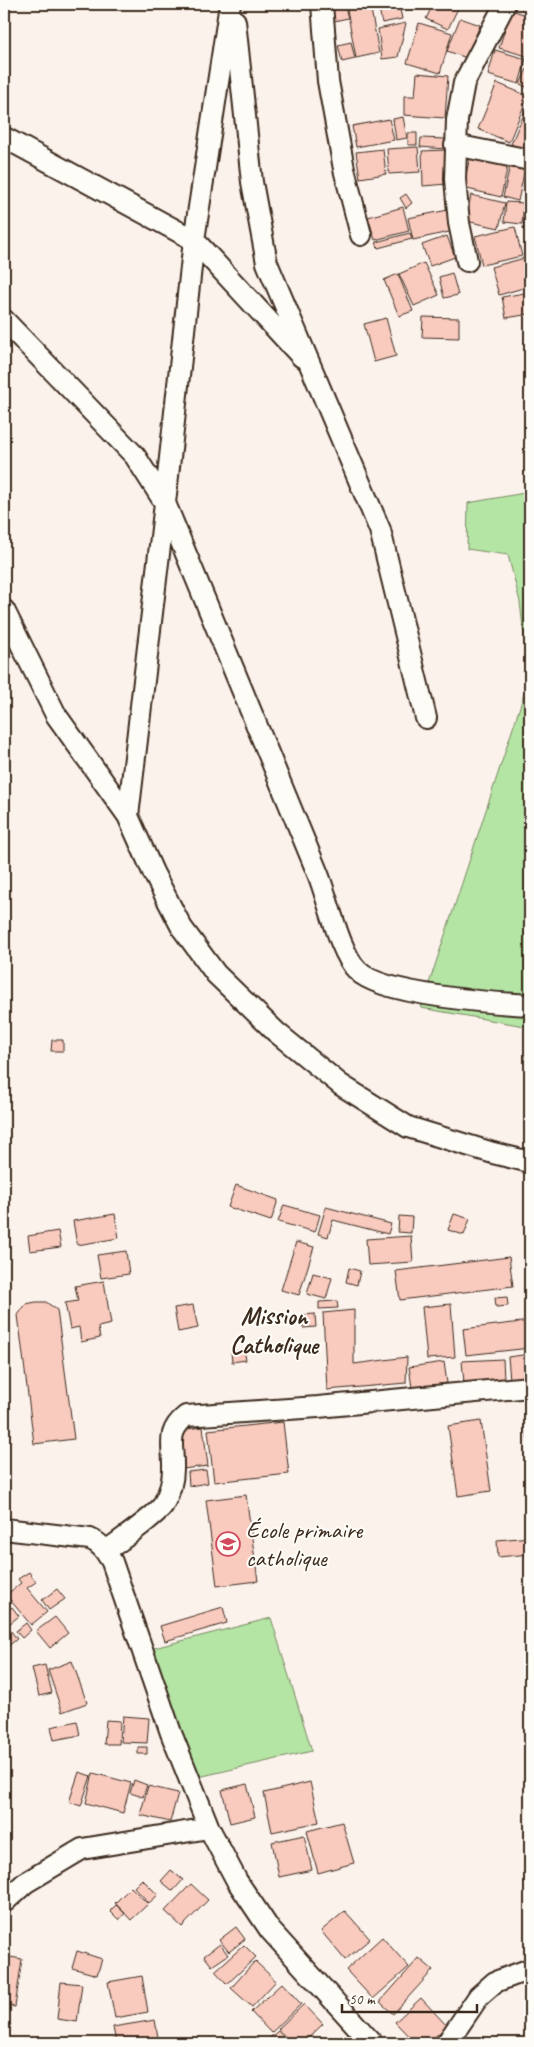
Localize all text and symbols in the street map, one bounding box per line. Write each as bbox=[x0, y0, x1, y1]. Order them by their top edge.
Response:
district label: Mission Catholique bbox=[230, 1300, 320, 1361]
place label: École primaire catholique bbox=[246, 1515, 364, 1573]
school or university icon: École primaire catholique bbox=[215, 1531, 241, 1557]
scale bar bbox=[342, 1982, 476, 2014]
text: 50 m bbox=[349, 1990, 376, 2009]

